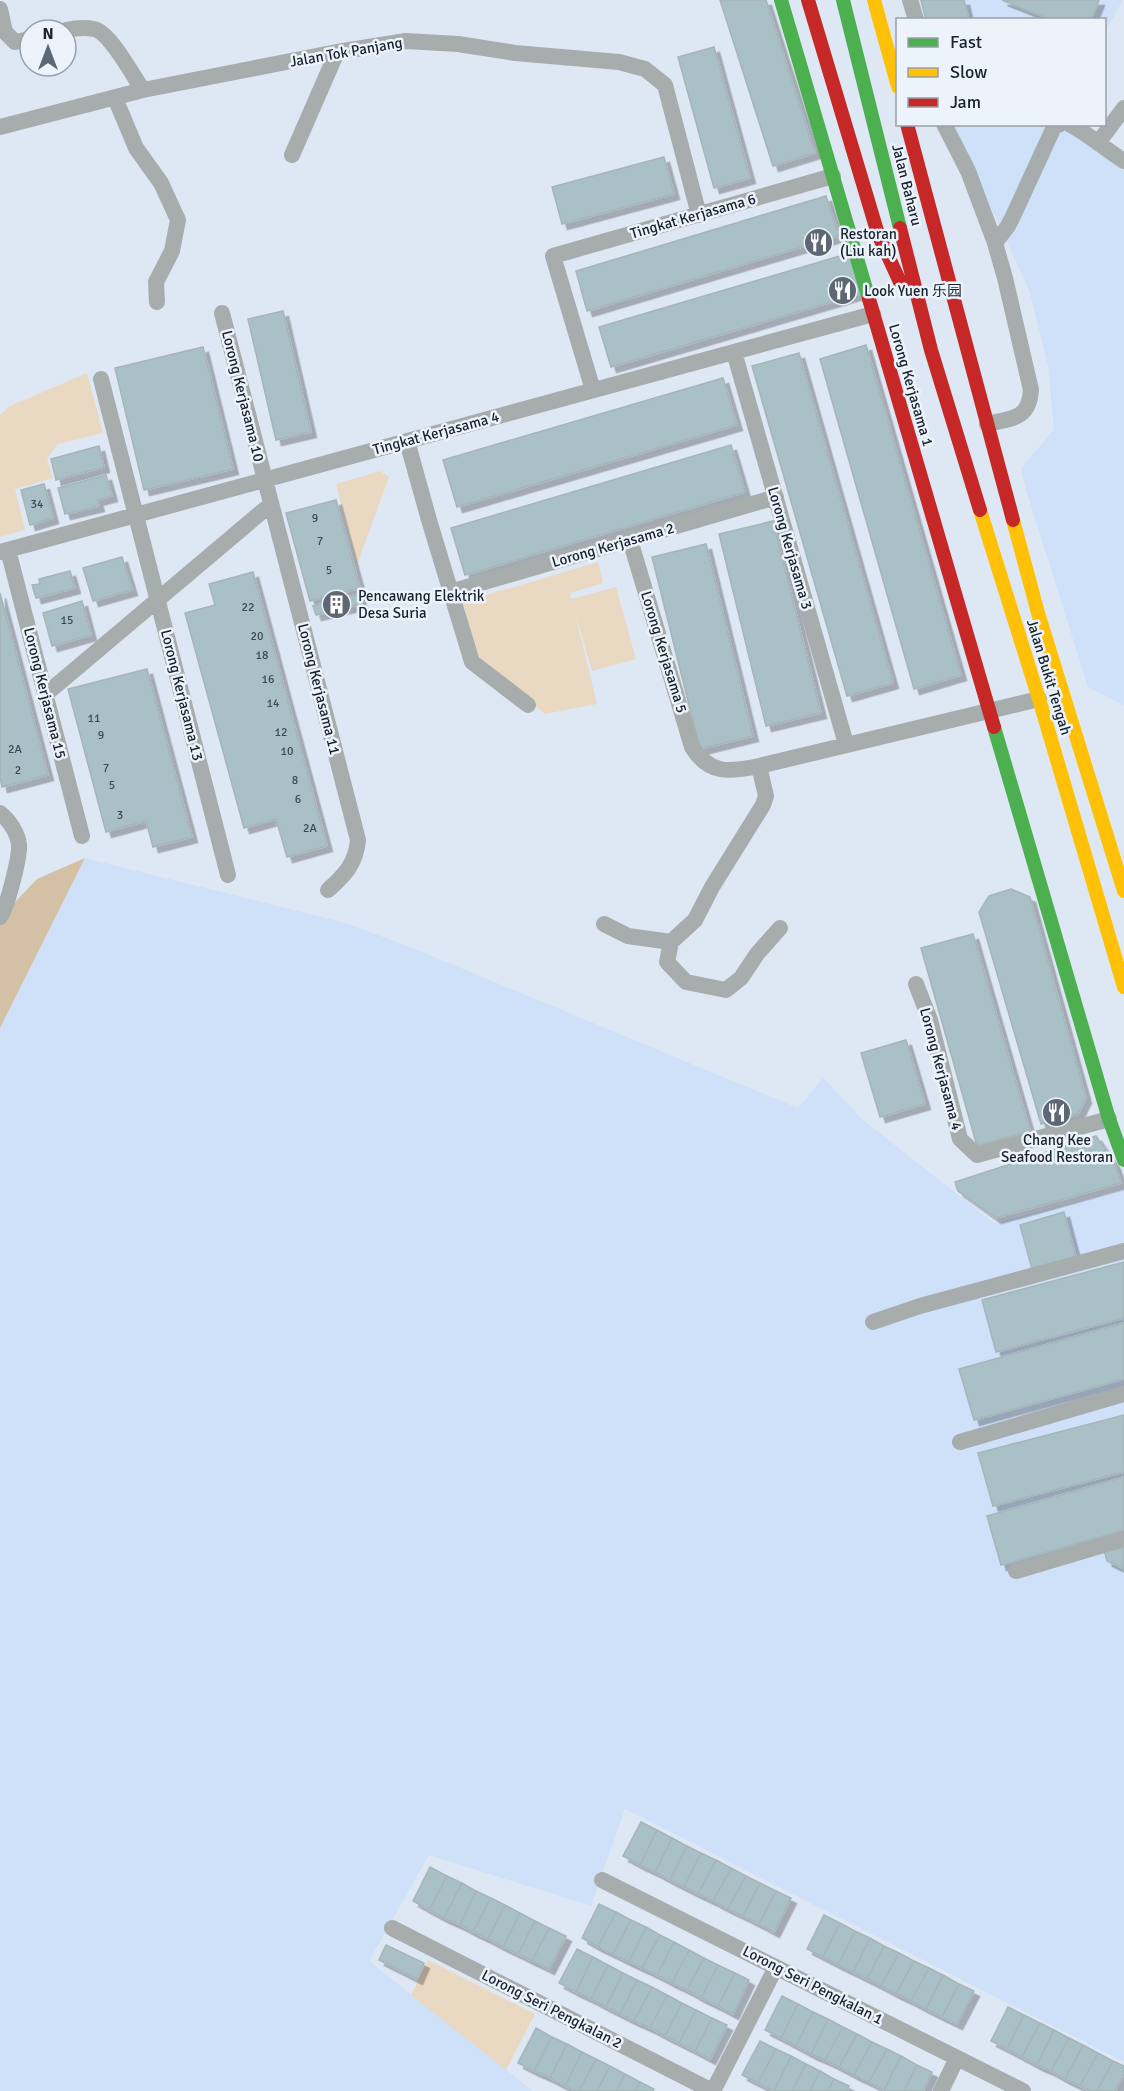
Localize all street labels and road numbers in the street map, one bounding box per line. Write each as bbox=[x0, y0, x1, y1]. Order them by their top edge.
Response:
street label: Jalan Tok Panjang bbox=[288, 33, 404, 71]
street label: Jalan Baharu bbox=[888, 142, 926, 228]
street label: Tingkat Kerjasama 6 bbox=[628, 189, 758, 243]
street label: Lorong Kerjasama 1 bbox=[885, 322, 937, 448]
street label: Lorong Kerjasama 10 bbox=[218, 328, 268, 464]
street label: Tingkat Kerjasama 4 bbox=[371, 407, 501, 459]
street label: Lorong Kerjasama 3 bbox=[764, 485, 816, 611]
street label: Lorong Kerjasama 2 bbox=[550, 519, 676, 571]
street label: Lorong Kerjasama 5 bbox=[637, 589, 691, 715]
street label: Jalan Bukit Tengah bbox=[1023, 617, 1075, 737]
street label: Lorong Kerjasama 11 bbox=[294, 621, 344, 757]
street label: Lorong Kerjasama 15 bbox=[20, 625, 70, 761]
street label: Lorong Kerjasama 13 bbox=[157, 627, 207, 763]
street label: Lorong Kerjasama 4 bbox=[916, 1006, 966, 1132]
street label: Lorong Seri Pengkalan 1 bbox=[740, 1942, 886, 2028]
street label: Lorong Seri Pengkalan 2 bbox=[479, 1966, 625, 2052]

